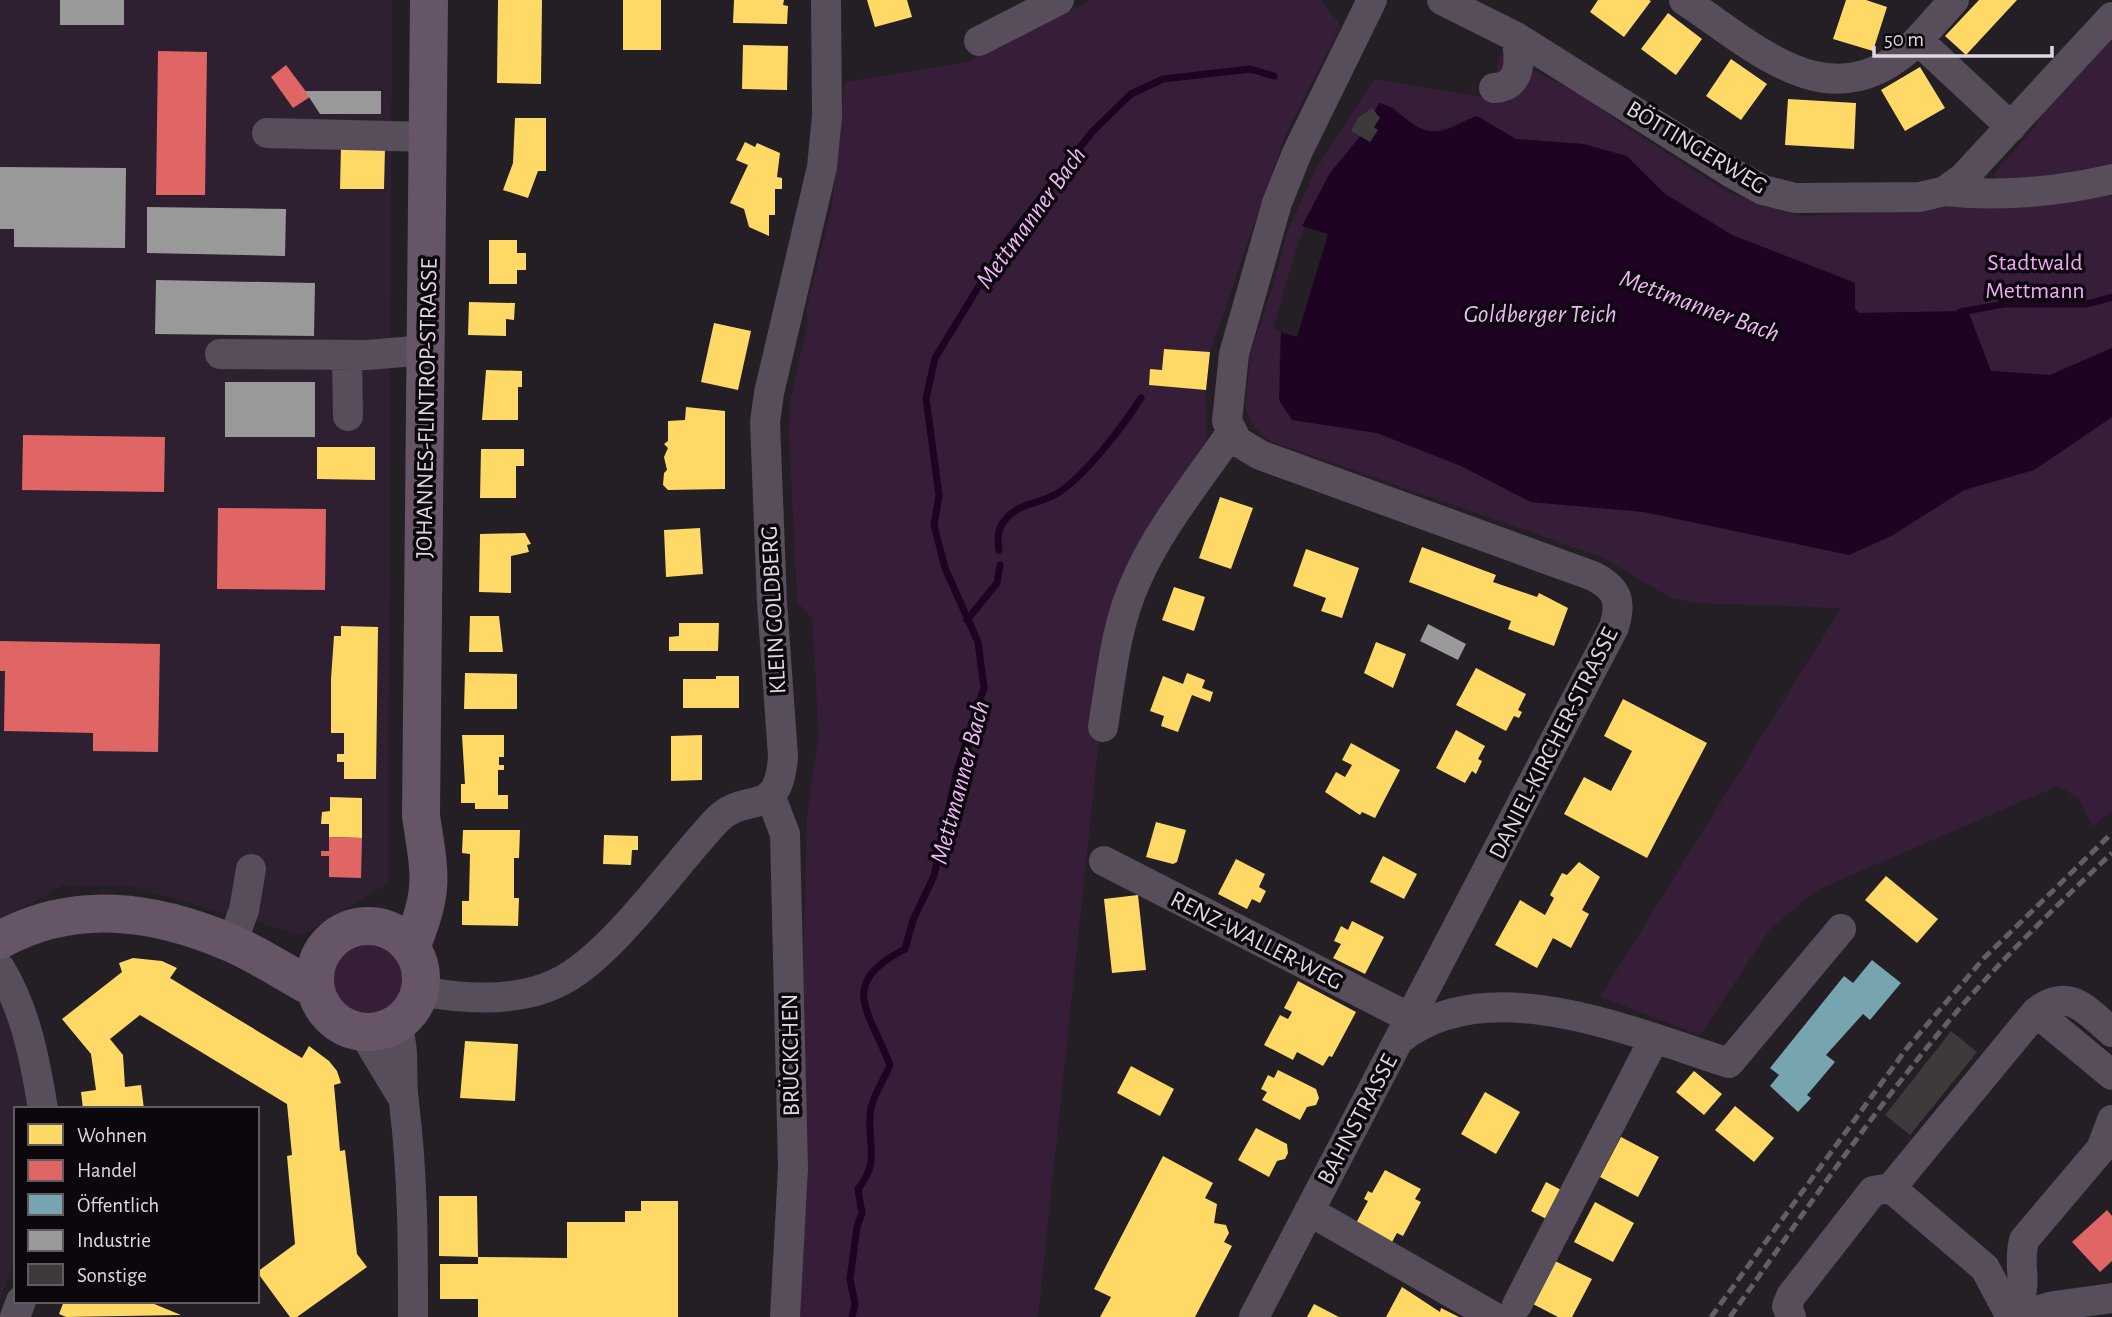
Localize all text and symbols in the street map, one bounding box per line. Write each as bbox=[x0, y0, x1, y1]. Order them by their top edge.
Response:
scale bar bbox=[1874, 14, 2052, 58]
text: 50 m bbox=[1884, 29, 1924, 50]
street label: BÖTTINGERWEG bbox=[1622, 96, 1771, 199]
water label: Mettmanner Bach bbox=[971, 142, 1091, 293]
park label: Stadtwald Mettmann bbox=[1985, 251, 2085, 303]
street label: JOHANNES-FLINTROP-STRASSE bbox=[412, 257, 442, 558]
water label: Mettmanner Bach bbox=[1616, 265, 1783, 347]
water label: Goldberger Teich bbox=[1463, 301, 1617, 327]
street label: KLEIN GOLDBERG bbox=[758, 525, 790, 695]
street label: DANIEL-KIRCHER-STRASSE bbox=[1485, 623, 1623, 863]
water label: Mettmanner Bach bbox=[926, 698, 994, 867]
street label: RENZ-WALLER-WEG bbox=[1167, 887, 1347, 995]
street label: BRÜCKCHEN bbox=[777, 993, 804, 1117]
street label: BAHNSTRASSE bbox=[1314, 1050, 1402, 1189]
legend bbox=[14, 1107, 259, 1303]
text: Wohnen bbox=[77, 1125, 147, 1146]
text: Handel bbox=[77, 1160, 137, 1181]
text: Öffentlich bbox=[77, 1194, 159, 1216]
text: Industrie bbox=[77, 1230, 151, 1251]
text: Sonstige bbox=[77, 1265, 147, 1286]

